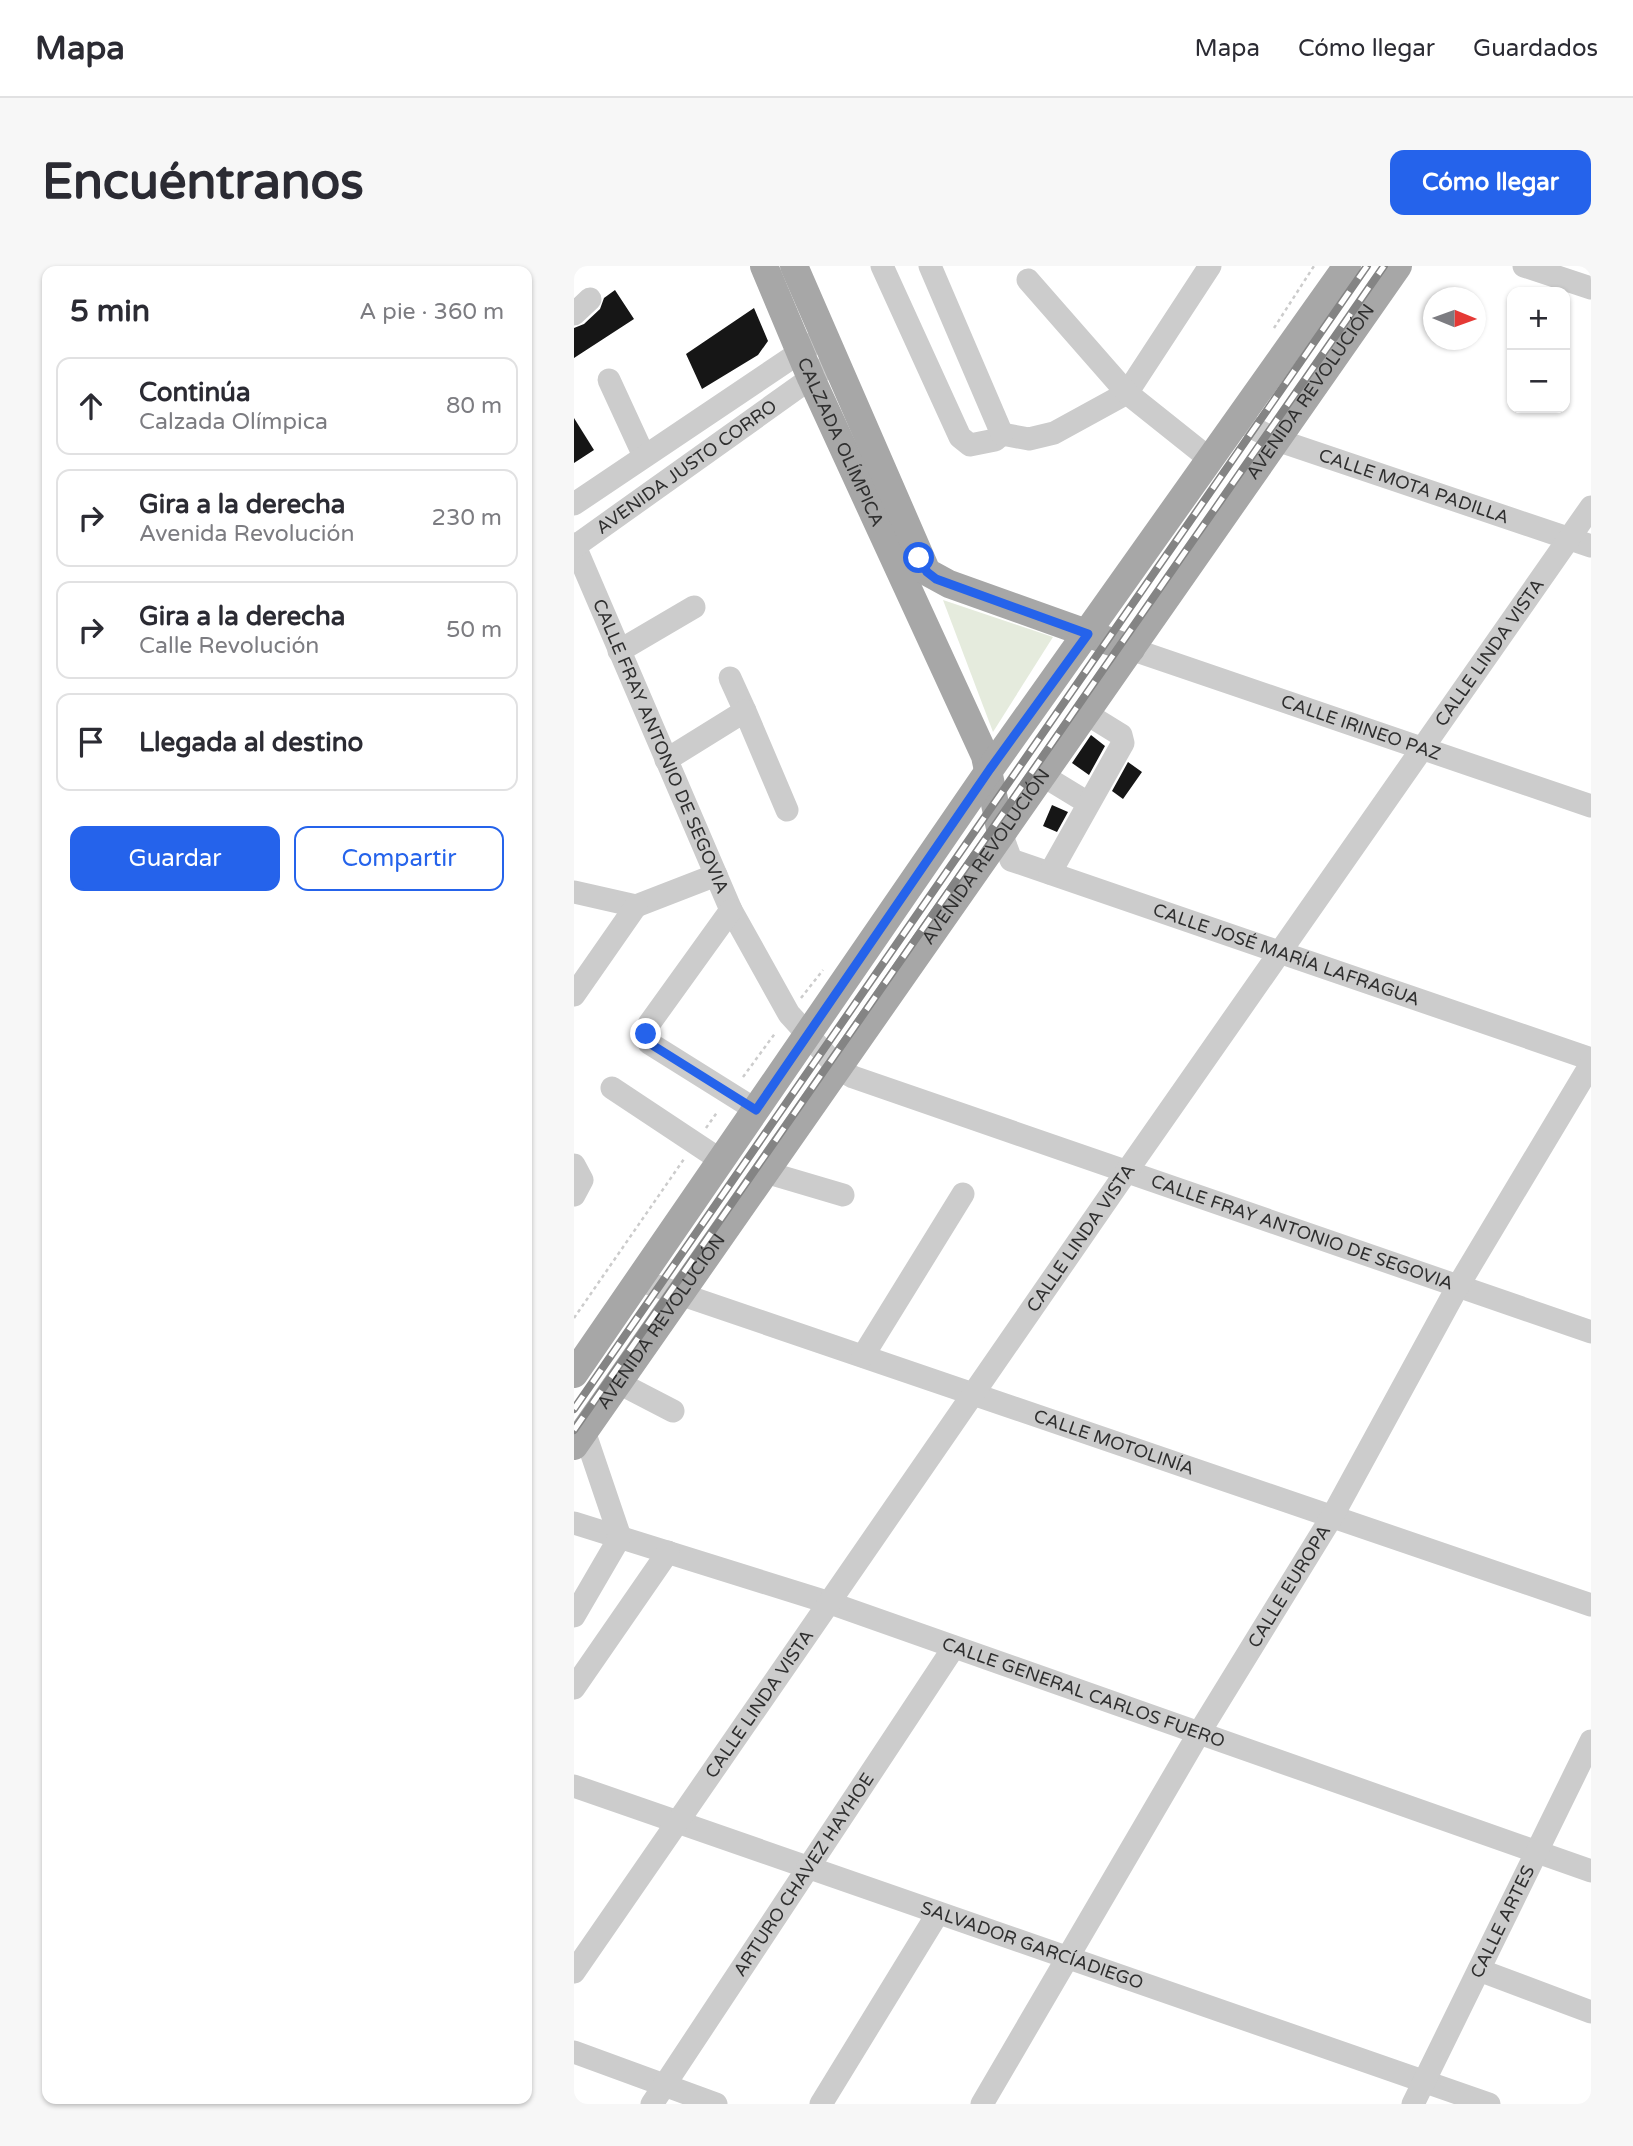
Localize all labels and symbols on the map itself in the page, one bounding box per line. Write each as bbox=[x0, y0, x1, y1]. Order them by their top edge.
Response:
north arrow bbox=[1423, 287, 1486, 350]
street label: AVENIDA REVOLUCIÓN bbox=[1241, 300, 1379, 484]
street label: CALZADA OLÍMPICA bbox=[793, 354, 889, 530]
street label: AVENIDA JUSTO CORRO bbox=[592, 395, 781, 539]
street label: CALLE MOTA PADILLA bbox=[1316, 444, 1512, 529]
route start bbox=[903, 542, 934, 573]
street label: CALLE LINDA VISTA bbox=[1430, 574, 1549, 731]
street label: CALLE FRAY ANTONIO DE SEGOVIA bbox=[588, 596, 734, 897]
street label: CALLE IRINEO PAZ bbox=[1278, 690, 1444, 765]
street label: AVENIDA REVOLUCIÓN bbox=[917, 764, 1055, 949]
street label: CALLE JOSÉ MARÍA LAFRAGUA bbox=[1150, 899, 1423, 1010]
route end bbox=[630, 1018, 661, 1049]
street label: CALLE LINDA VISTA bbox=[1022, 1159, 1140, 1316]
street label: CALLE FRAY ANTONIO DE SEGOVIA bbox=[1148, 1170, 1456, 1295]
street label: AVENIDA REVOLUCIÓN bbox=[592, 1229, 730, 1413]
street label: CALLE MOTOLINÍA bbox=[1031, 1405, 1197, 1480]
street label: CALLE EUROPA bbox=[1243, 1521, 1335, 1652]
street label: CALLE LINDA VISTA bbox=[700, 1625, 818, 1782]
street label: CALLE GENERAL CARLOS FUERO bbox=[939, 1632, 1228, 1752]
street label: ARTURO CHAVEZ HAYHOE bbox=[729, 1769, 879, 1980]
street label: CALLE ARTES bbox=[1465, 1862, 1539, 1982]
street label: SALVADOR GARCÍADIEGO bbox=[918, 1896, 1146, 1994]

